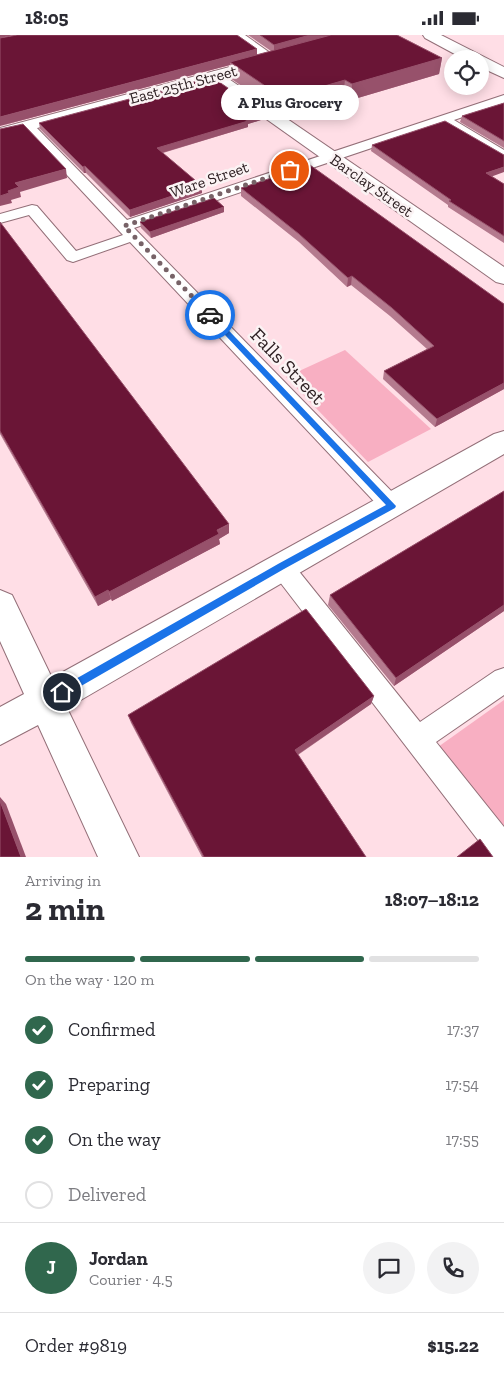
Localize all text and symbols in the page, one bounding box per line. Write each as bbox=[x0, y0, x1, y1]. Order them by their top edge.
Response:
text: 18:05 bbox=[25, 6, 69, 29]
map controls bbox=[444, 50, 489, 95]
button: locate bbox=[444, 50, 489, 95]
street label: East 25th Street bbox=[127, 61, 239, 108]
callout: A Plus Grocery bbox=[221, 85, 359, 120]
text: A Plus Grocery bbox=[238, 93, 342, 112]
pin bbox=[269, 149, 311, 191]
street label: Barclay Street bbox=[327, 150, 417, 221]
icon: bag bbox=[276, 156, 304, 184]
street label: Ware Street bbox=[167, 157, 251, 202]
courier bbox=[185, 290, 235, 340]
icon: car bbox=[196, 301, 224, 329]
street label: Falls Street bbox=[246, 323, 331, 410]
pin bbox=[41, 671, 83, 713]
icon: home bbox=[48, 678, 76, 706]
text: Arriving in bbox=[25, 871, 101, 890]
text: 18:07–18:12 bbox=[385, 888, 479, 911]
text: 2 min bbox=[25, 890, 105, 928]
text: On the way · 120 m bbox=[25, 970, 154, 989]
icon: check bbox=[25, 1016, 53, 1044]
text: Confirmed bbox=[68, 1018, 155, 1041]
text: 17:37 bbox=[447, 1020, 479, 1039]
icon: check bbox=[25, 1071, 53, 1099]
text: Preparing bbox=[68, 1073, 150, 1096]
text: 17:54 bbox=[445, 1075, 479, 1094]
icon: check bbox=[25, 1126, 53, 1154]
text: On the way bbox=[68, 1128, 161, 1151]
text: 17:55 bbox=[446, 1130, 479, 1149]
text: Delivered bbox=[68, 1183, 146, 1206]
button: chat bbox=[363, 1242, 415, 1294]
button: phone bbox=[427, 1242, 479, 1294]
text: Jordan bbox=[89, 1247, 148, 1270]
text: J bbox=[46, 1256, 56, 1279]
text: Courier · 4.5 bbox=[89, 1270, 173, 1289]
text: Order #9819 bbox=[25, 1334, 127, 1357]
text: $15.22 bbox=[427, 1334, 479, 1357]

